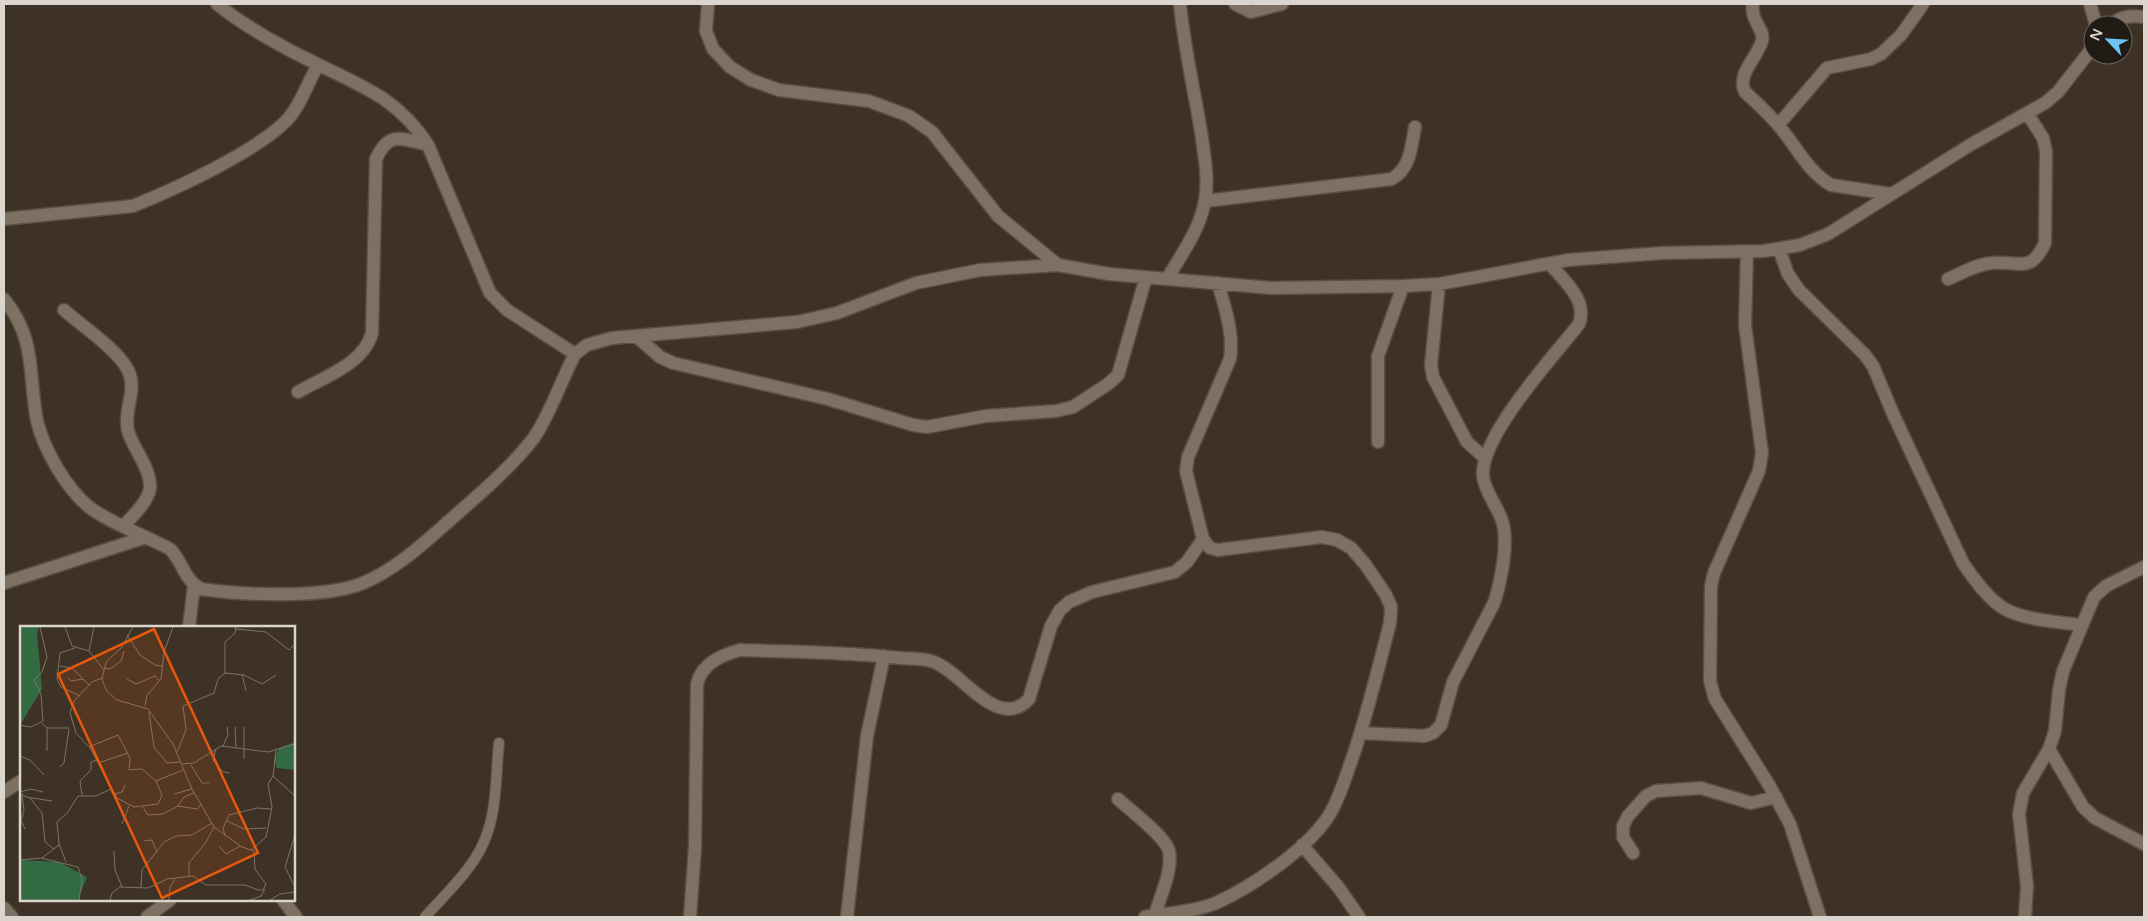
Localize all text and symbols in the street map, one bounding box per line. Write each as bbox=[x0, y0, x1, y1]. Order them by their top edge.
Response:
north arrow bbox=[2083, 15, 2133, 65]
text: N bbox=[2087, 26, 2107, 43]
inset map bbox=[20, 626, 295, 901]

